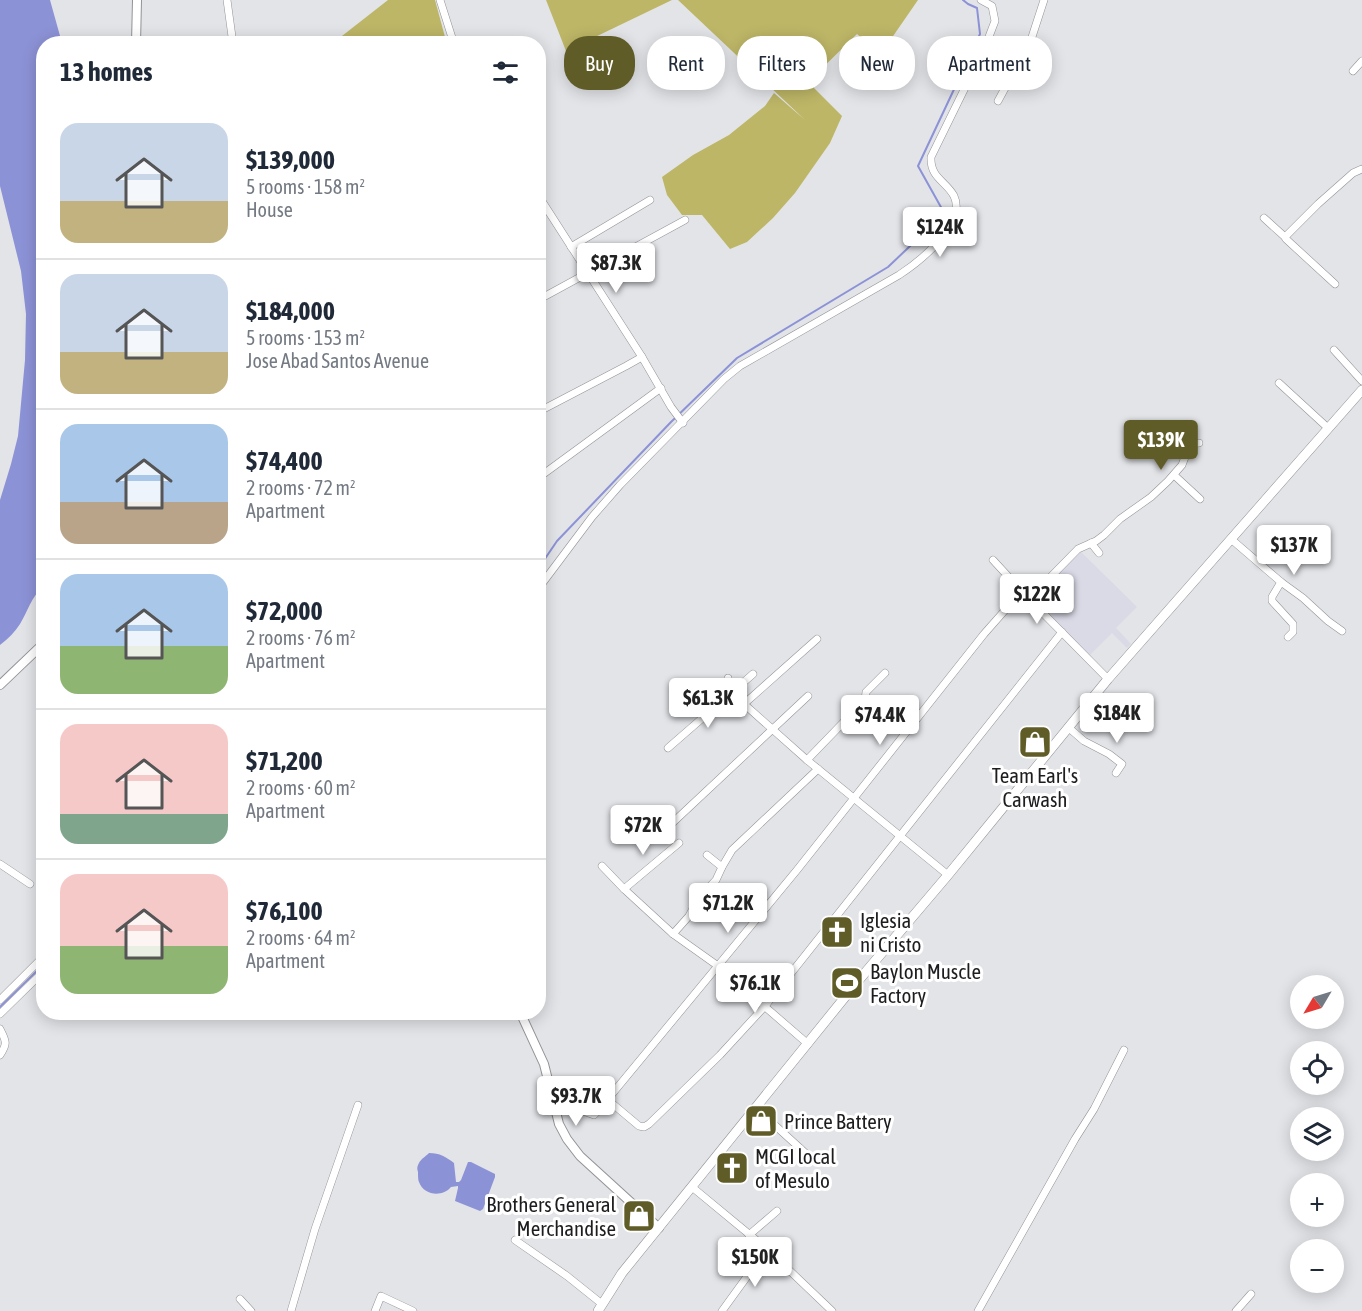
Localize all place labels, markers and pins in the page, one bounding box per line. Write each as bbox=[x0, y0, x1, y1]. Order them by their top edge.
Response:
pin: $124K bbox=[898, 207, 982, 258]
pin: $87.3K bbox=[567, 243, 665, 294]
pin: $139K bbox=[1119, 420, 1203, 471]
pin: $137K bbox=[1252, 525, 1336, 576]
pin: $122K bbox=[995, 574, 1079, 625]
pin: $61.3K bbox=[659, 678, 757, 729]
pin: $184K bbox=[1075, 693, 1159, 744]
pin: $74.4K bbox=[831, 695, 929, 746]
shop icon: Team Earl's Carwash bbox=[1017, 724, 1053, 760]
place label: Team Earl's Carwash bbox=[992, 763, 1078, 811]
pin: $72K bbox=[607, 805, 679, 856]
pin: $71.2K bbox=[679, 883, 777, 934]
place label: Iglesia ni Cristo bbox=[860, 908, 922, 956]
church icon: Iglesia ni Cristo bbox=[819, 914, 855, 950]
place label: Baylon Muscle Factory bbox=[870, 959, 981, 1007]
pin: $76.1K bbox=[706, 963, 804, 1014]
sports icon: Baylon Muscle Factory bbox=[829, 965, 865, 1001]
pin: $93.7K bbox=[527, 1076, 625, 1127]
shop icon: Prince Battery bbox=[743, 1103, 779, 1139]
place label: Prince Battery bbox=[784, 1109, 892, 1133]
place label: MCGI local of Mesulo bbox=[755, 1144, 836, 1192]
church icon: MCGI local of Mesulo bbox=[714, 1150, 750, 1186]
place label: Brothers General Merchandise bbox=[486, 1192, 616, 1240]
shop icon: Brothers General Merchandise bbox=[621, 1198, 657, 1234]
pin: $150K bbox=[713, 1237, 797, 1288]

